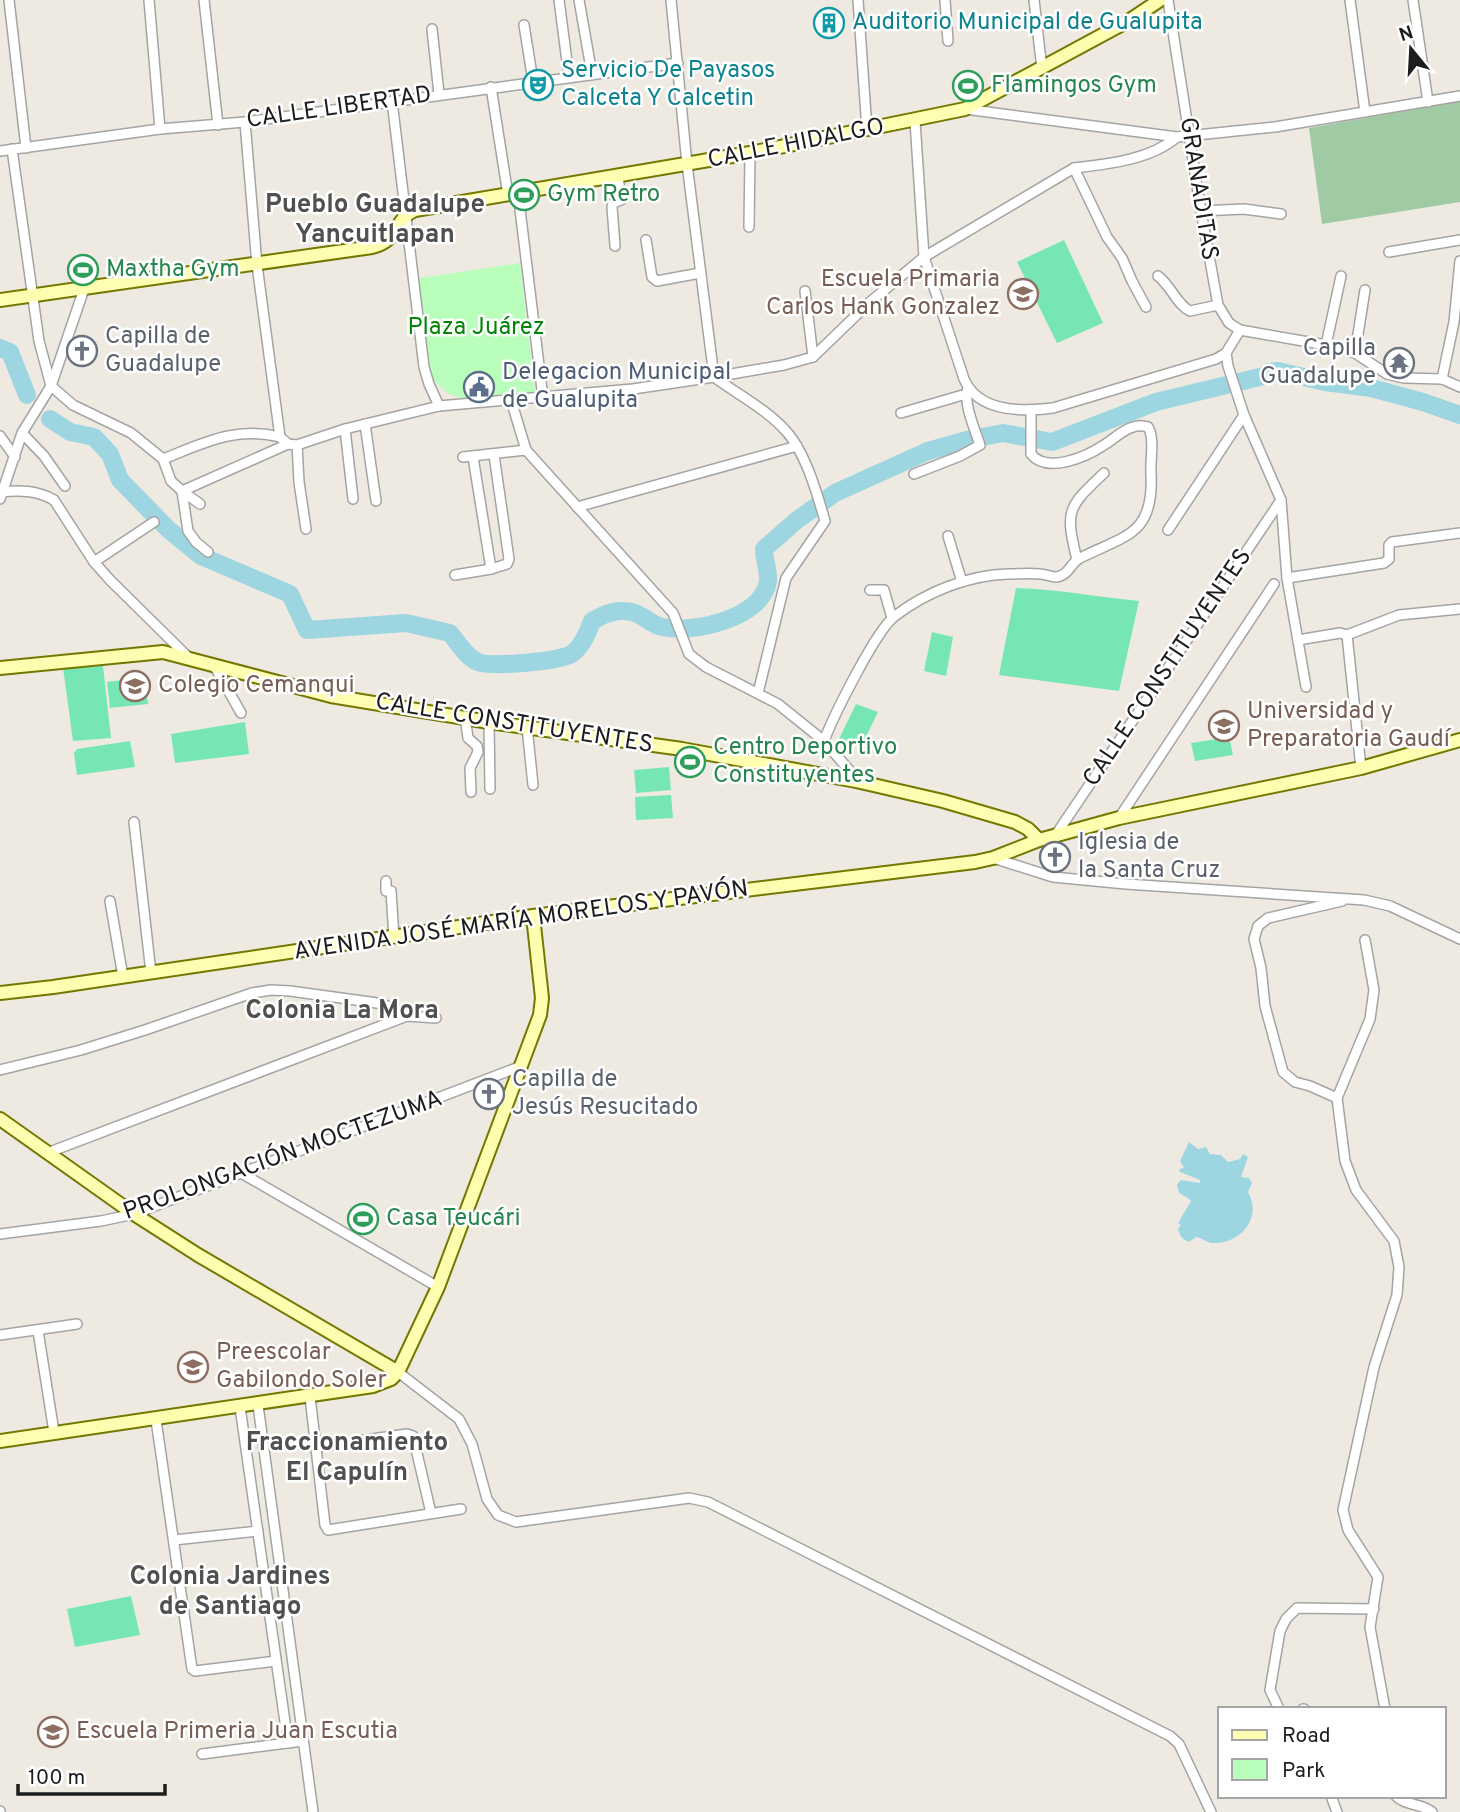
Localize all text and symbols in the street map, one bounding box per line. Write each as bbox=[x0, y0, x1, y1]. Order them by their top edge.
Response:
building icon: Auditorio Municipal de Gualupita bbox=[812, 6, 846, 40]
place label: Auditorio Municipal de Gualupita bbox=[852, 8, 1203, 38]
north arrow bbox=[1376, 14, 1446, 84]
text: N bbox=[1396, 21, 1417, 48]
place label: Servicio De Payasos Calceta Y Calcetin bbox=[561, 56, 775, 114]
theatre icon: Servicio De Payasos Calceta Y Calcetin bbox=[521, 68, 555, 102]
sports icon: Flamingos Gym bbox=[951, 69, 985, 103]
place label: Flamingos Gym bbox=[991, 71, 1157, 101]
street label: CALLE LIBERTAD bbox=[245, 80, 433, 136]
street label: CALLE HIDALGO bbox=[705, 112, 887, 176]
street label: GRANADITAS bbox=[1172, 115, 1224, 263]
sports icon: Gym Retro bbox=[507, 178, 541, 212]
place label: Gym Retro bbox=[547, 180, 660, 210]
district label: Pueblo Guadalupe Yancuitlapan bbox=[265, 189, 485, 252]
sports icon: Maxtha Gym bbox=[66, 253, 100, 287]
place label: Maxtha Gym bbox=[106, 255, 240, 285]
place label: Escuela Primaria Carlos Hank Gonzalez bbox=[766, 265, 1000, 323]
school or university icon: Escuela Primaria Carlos Hank Gonzalez bbox=[1006, 277, 1040, 311]
park label: Plaza Juárez bbox=[407, 313, 545, 343]
place label: Capilla de Guadalupe bbox=[105, 322, 221, 380]
church icon: Capilla de Guadalupe bbox=[65, 334, 99, 368]
place label: Capilla Guadalupe bbox=[1260, 334, 1376, 392]
temple icon: Capilla Guadalupe bbox=[1382, 346, 1416, 380]
place label: Delegacion Municipal de Gualupita bbox=[502, 358, 731, 416]
public building icon: Delegacion Municipal de Gualupita bbox=[462, 370, 496, 404]
street label: CALLE CONSTITUYENTES bbox=[1077, 543, 1259, 793]
school or university icon: Colegio Cemanqui bbox=[118, 669, 152, 703]
place label: Colegio Cemanqui bbox=[158, 671, 355, 701]
street label: CALLE CONSTITUYENTES bbox=[373, 687, 655, 761]
place label: Universidad y Preparatoria Gaudí bbox=[1247, 697, 1452, 755]
school or university icon: Universidad y Preparatoria Gaudí bbox=[1207, 709, 1241, 743]
place label: Centro Deportivo Constituyentes bbox=[713, 733, 897, 791]
sports icon: Centro Deportivo Constituyentes bbox=[673, 745, 707, 779]
place label: Iglesia de la Santa Cruz bbox=[1078, 828, 1220, 886]
church icon: Iglesia de la Santa Cruz bbox=[1038, 840, 1072, 874]
street label: AVENIDA JOSÉ MARÍA MORELOS Y PAVÓN bbox=[291, 872, 750, 968]
district label: Colonia La Mora bbox=[245, 995, 439, 1028]
place label: Capilla de Jesús Resucitado bbox=[512, 1065, 698, 1123]
church icon: Capilla de Jesús Resucitado bbox=[472, 1077, 506, 1111]
street label: PROLONGACIÓN MOCTEZUMA bbox=[119, 1082, 447, 1228]
sports icon: Casa Teucári bbox=[346, 1202, 380, 1236]
place label: Casa Teucári bbox=[386, 1204, 521, 1234]
place label: Preescolar Gabilondo Soler bbox=[216, 1338, 387, 1396]
school or university icon: Preescolar Gabilondo Soler bbox=[176, 1350, 210, 1384]
district label: Fraccionamiento El Capulín bbox=[246, 1427, 448, 1490]
district label: Colonia Jardines de Santiago bbox=[129, 1561, 331, 1624]
legend bbox=[1218, 1707, 1446, 1798]
school or university icon: Escuela Primeria Juan Escutia bbox=[36, 1715, 70, 1749]
place label: Escuela Primeria Juan Escutia bbox=[76, 1717, 398, 1747]
text: Road bbox=[1282, 1723, 1331, 1750]
scale bar bbox=[18, 1752, 164, 1796]
text: Park bbox=[1282, 1758, 1325, 1785]
text: 100 m bbox=[28, 1765, 85, 1792]

